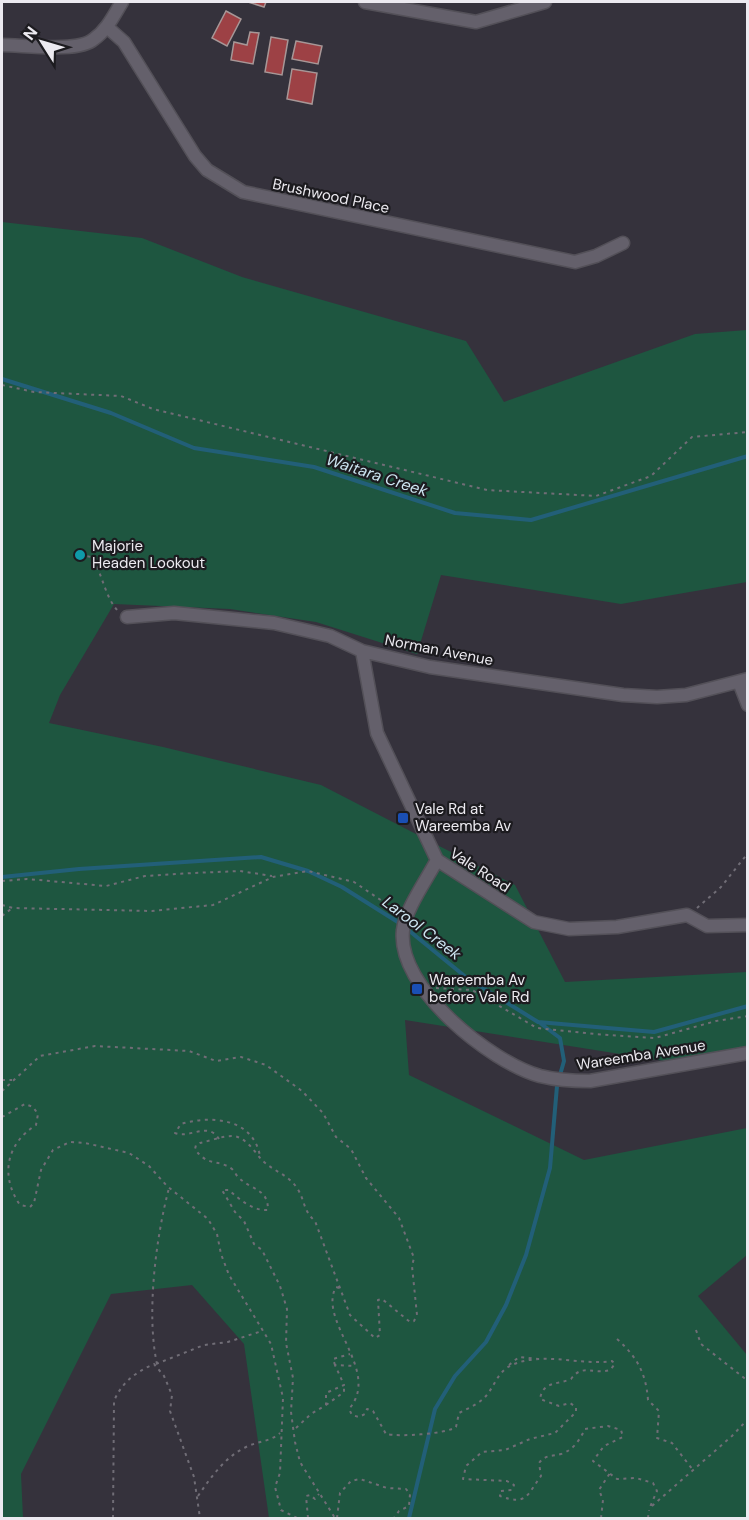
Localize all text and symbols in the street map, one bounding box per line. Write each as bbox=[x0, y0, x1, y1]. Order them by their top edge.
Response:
north arrow bbox=[12, 12, 72, 72]
text: N bbox=[19, 22, 42, 44]
street label: Brushwood Place bbox=[271, 174, 391, 218]
water label: Waitara Creek bbox=[324, 449, 431, 502]
place label: Majorie Headen Lookout bbox=[92, 536, 205, 573]
marker: Majorie Headen Lookout bbox=[73, 548, 87, 562]
street label: Norman Avenue bbox=[383, 630, 495, 670]
place label: Vale Rd at Wareemba Av bbox=[415, 799, 511, 836]
marker: Vale Rd at Wareemba Av bbox=[396, 811, 410, 825]
street label: Vale Road bbox=[446, 843, 514, 897]
water label: Larool Creek bbox=[378, 891, 466, 965]
place label: Wareemba Av before Vale Rd bbox=[429, 970, 529, 1007]
marker: Wareemba Av before Vale Rd bbox=[410, 982, 424, 996]
street label: Wareemba Avenue bbox=[575, 1035, 707, 1075]

